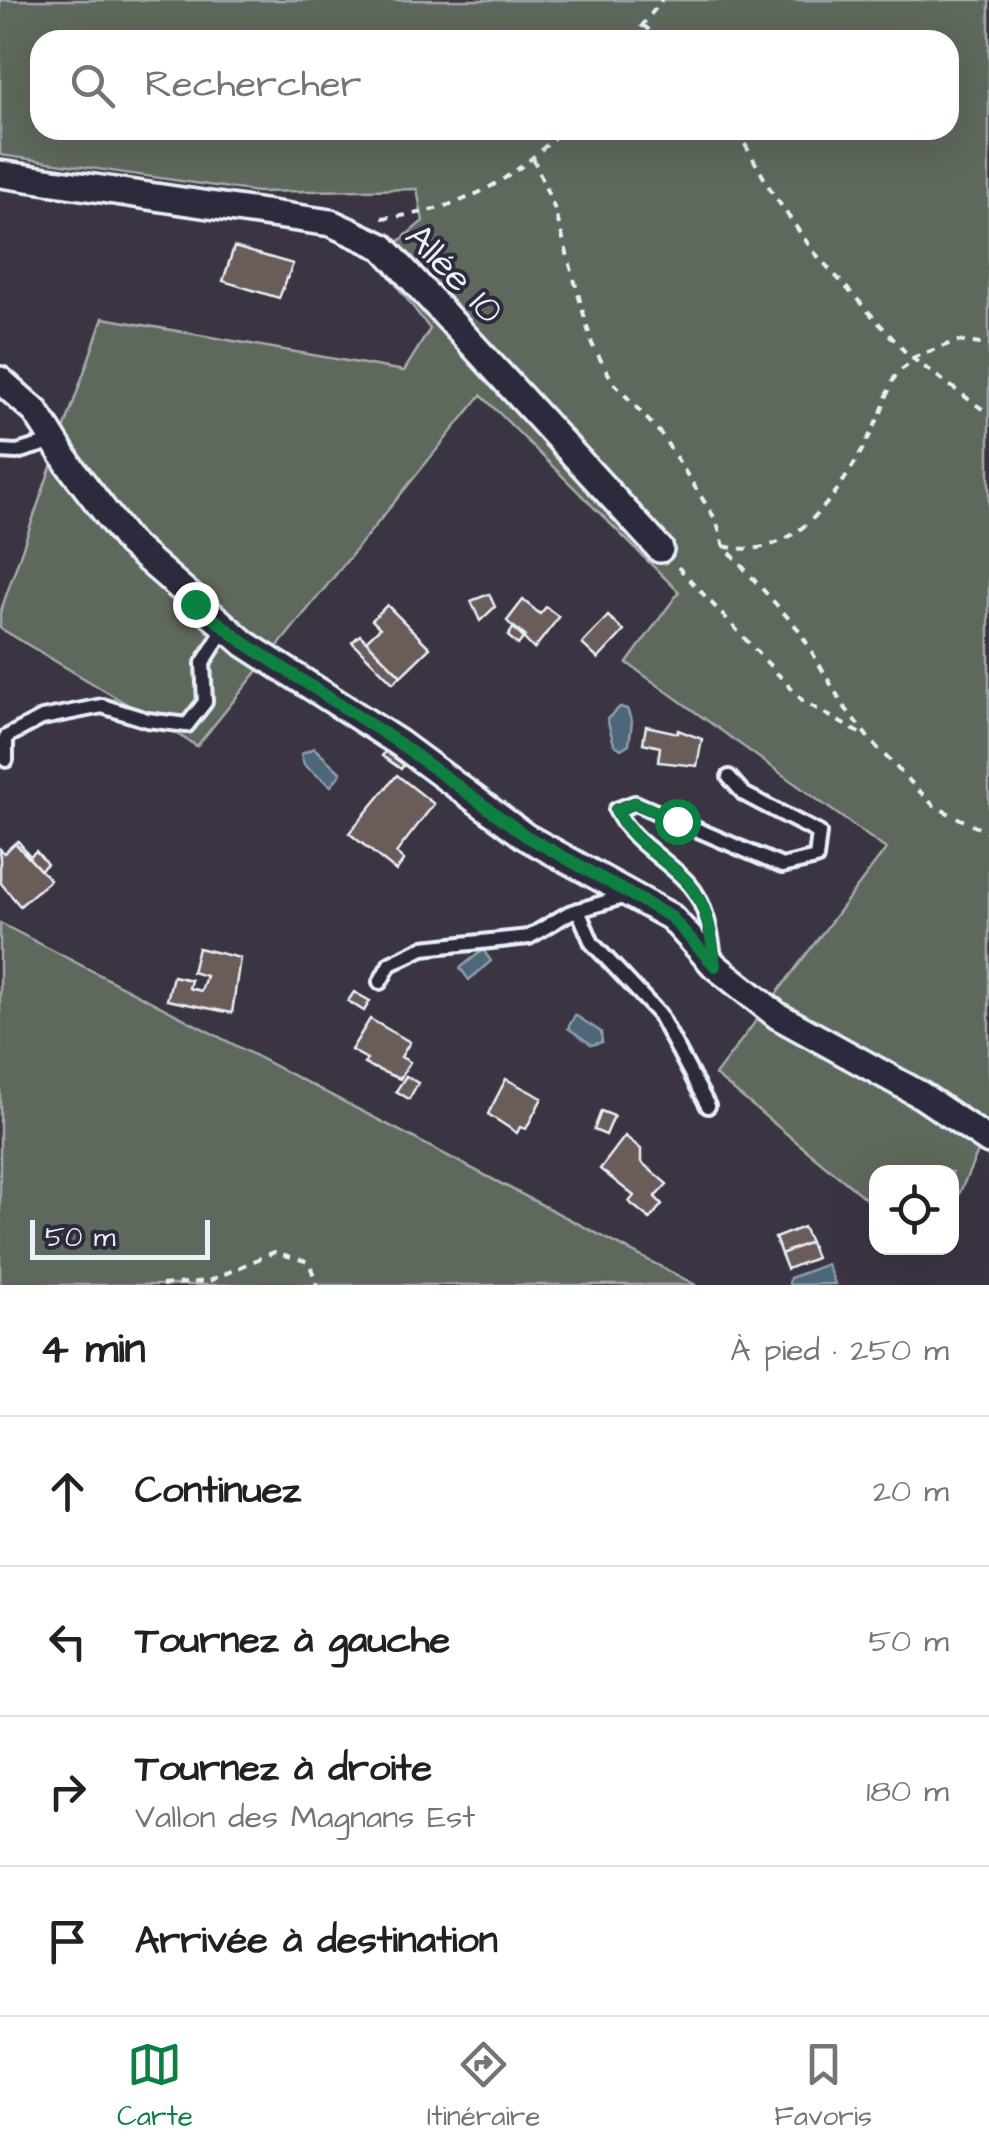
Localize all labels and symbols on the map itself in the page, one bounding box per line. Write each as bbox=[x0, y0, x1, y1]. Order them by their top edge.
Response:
street label: Allée 10 bbox=[393, 213, 514, 336]
route end bbox=[173, 582, 219, 628]
route start bbox=[655, 799, 701, 845]
scale bar bbox=[30, 1215, 210, 1260]

